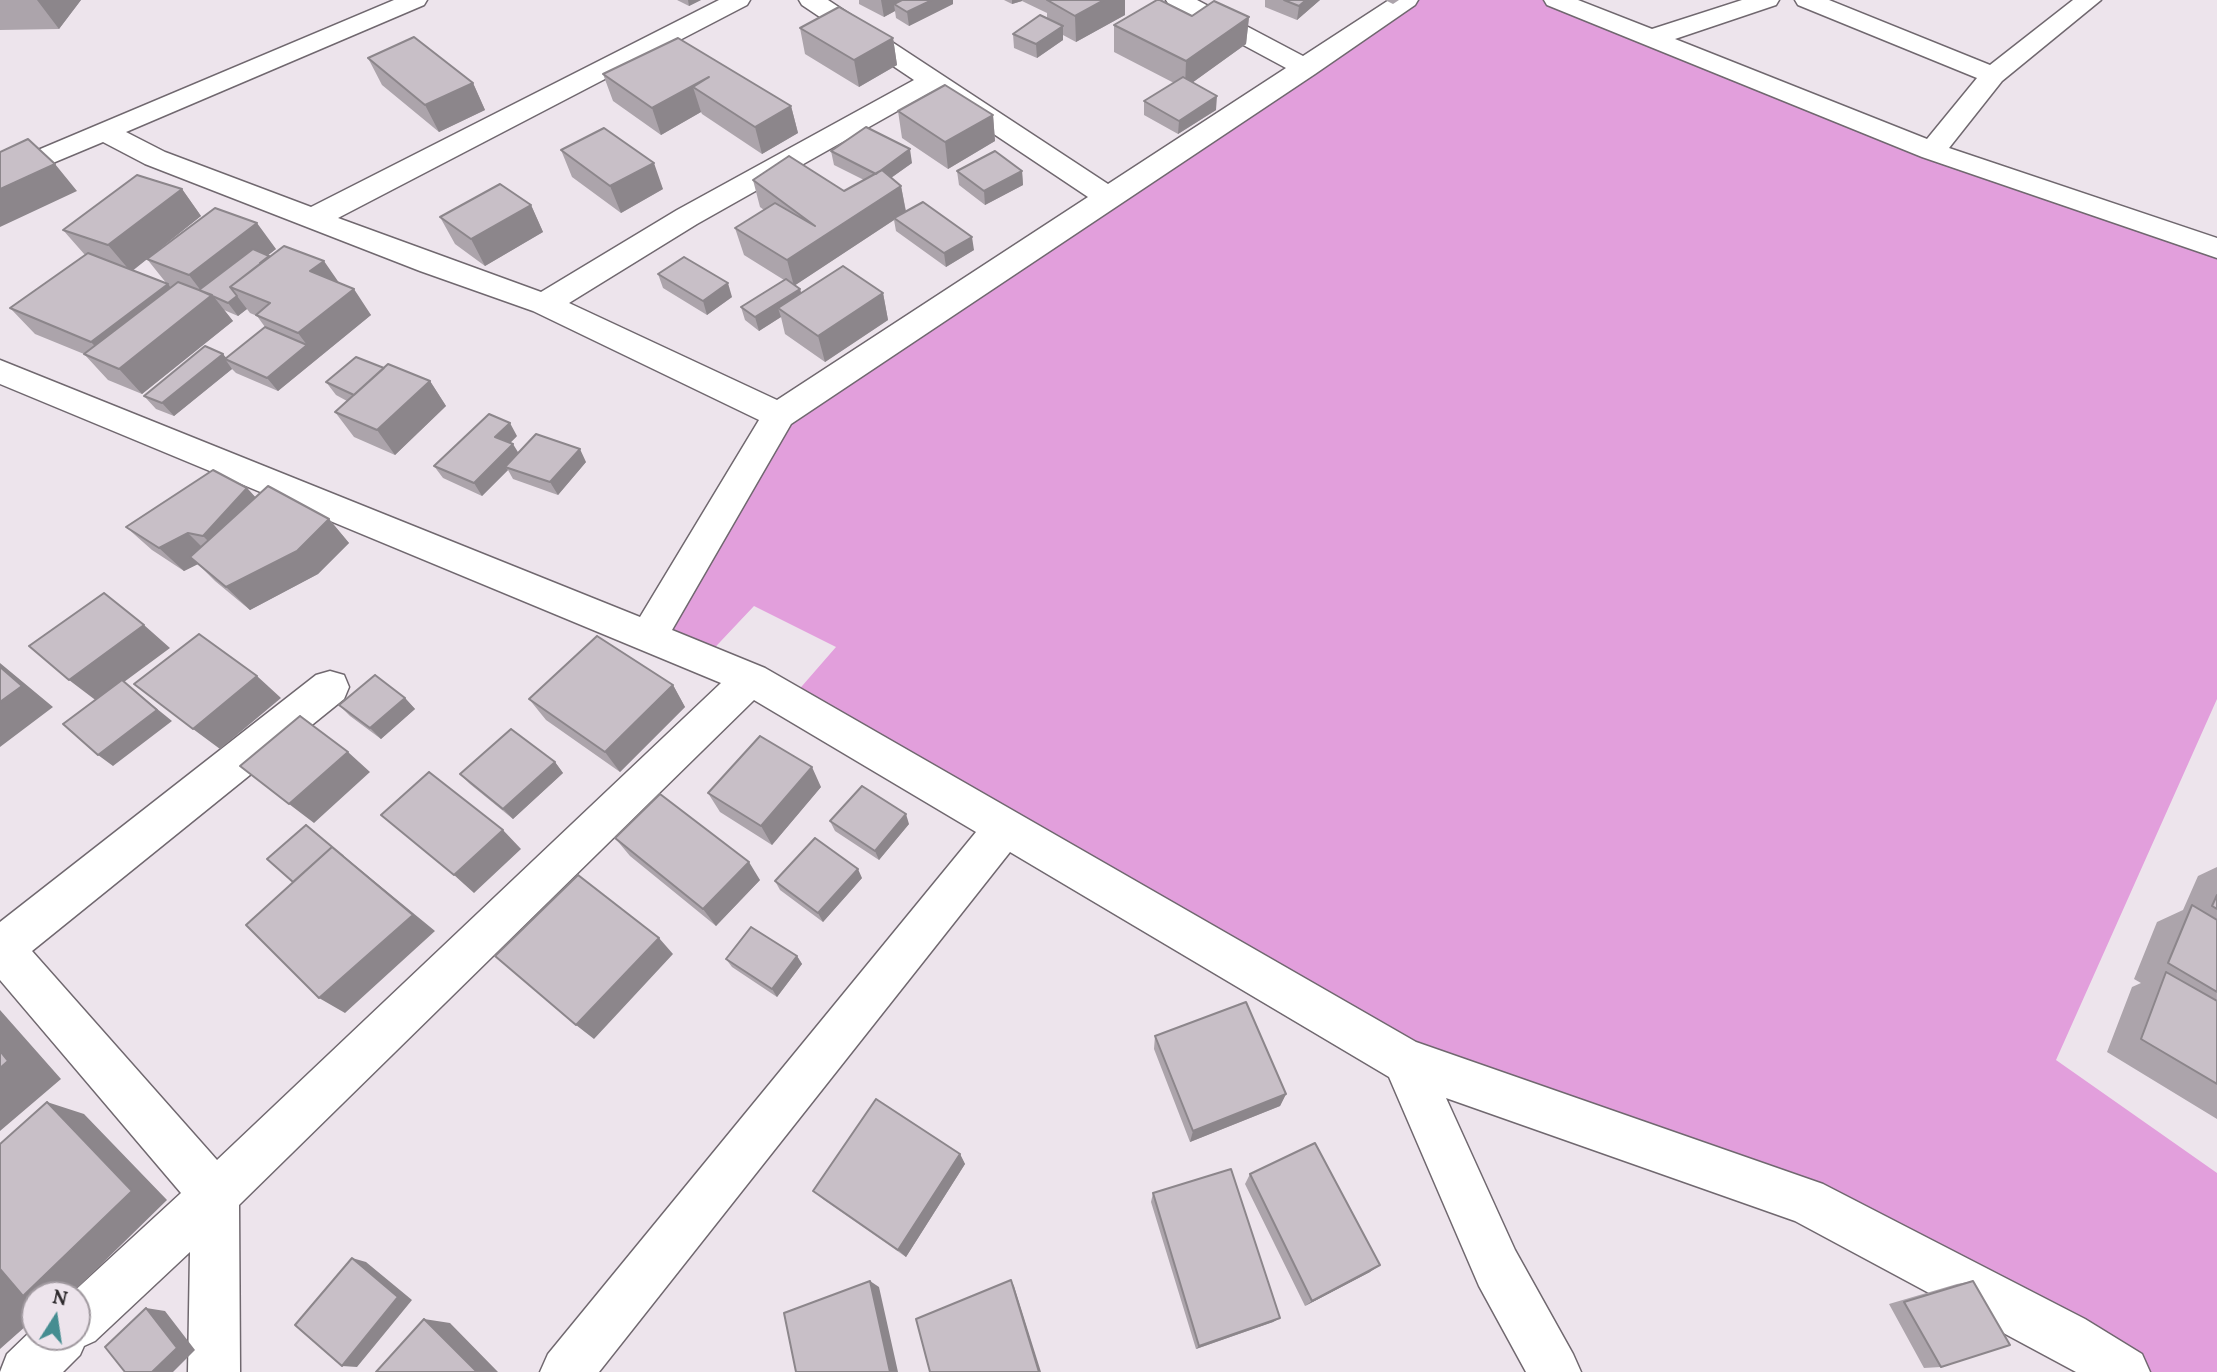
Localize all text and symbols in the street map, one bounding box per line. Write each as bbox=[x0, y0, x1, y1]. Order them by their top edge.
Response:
north arrow bbox=[21, 1281, 91, 1351]
text: N bbox=[50, 1284, 70, 1311]

